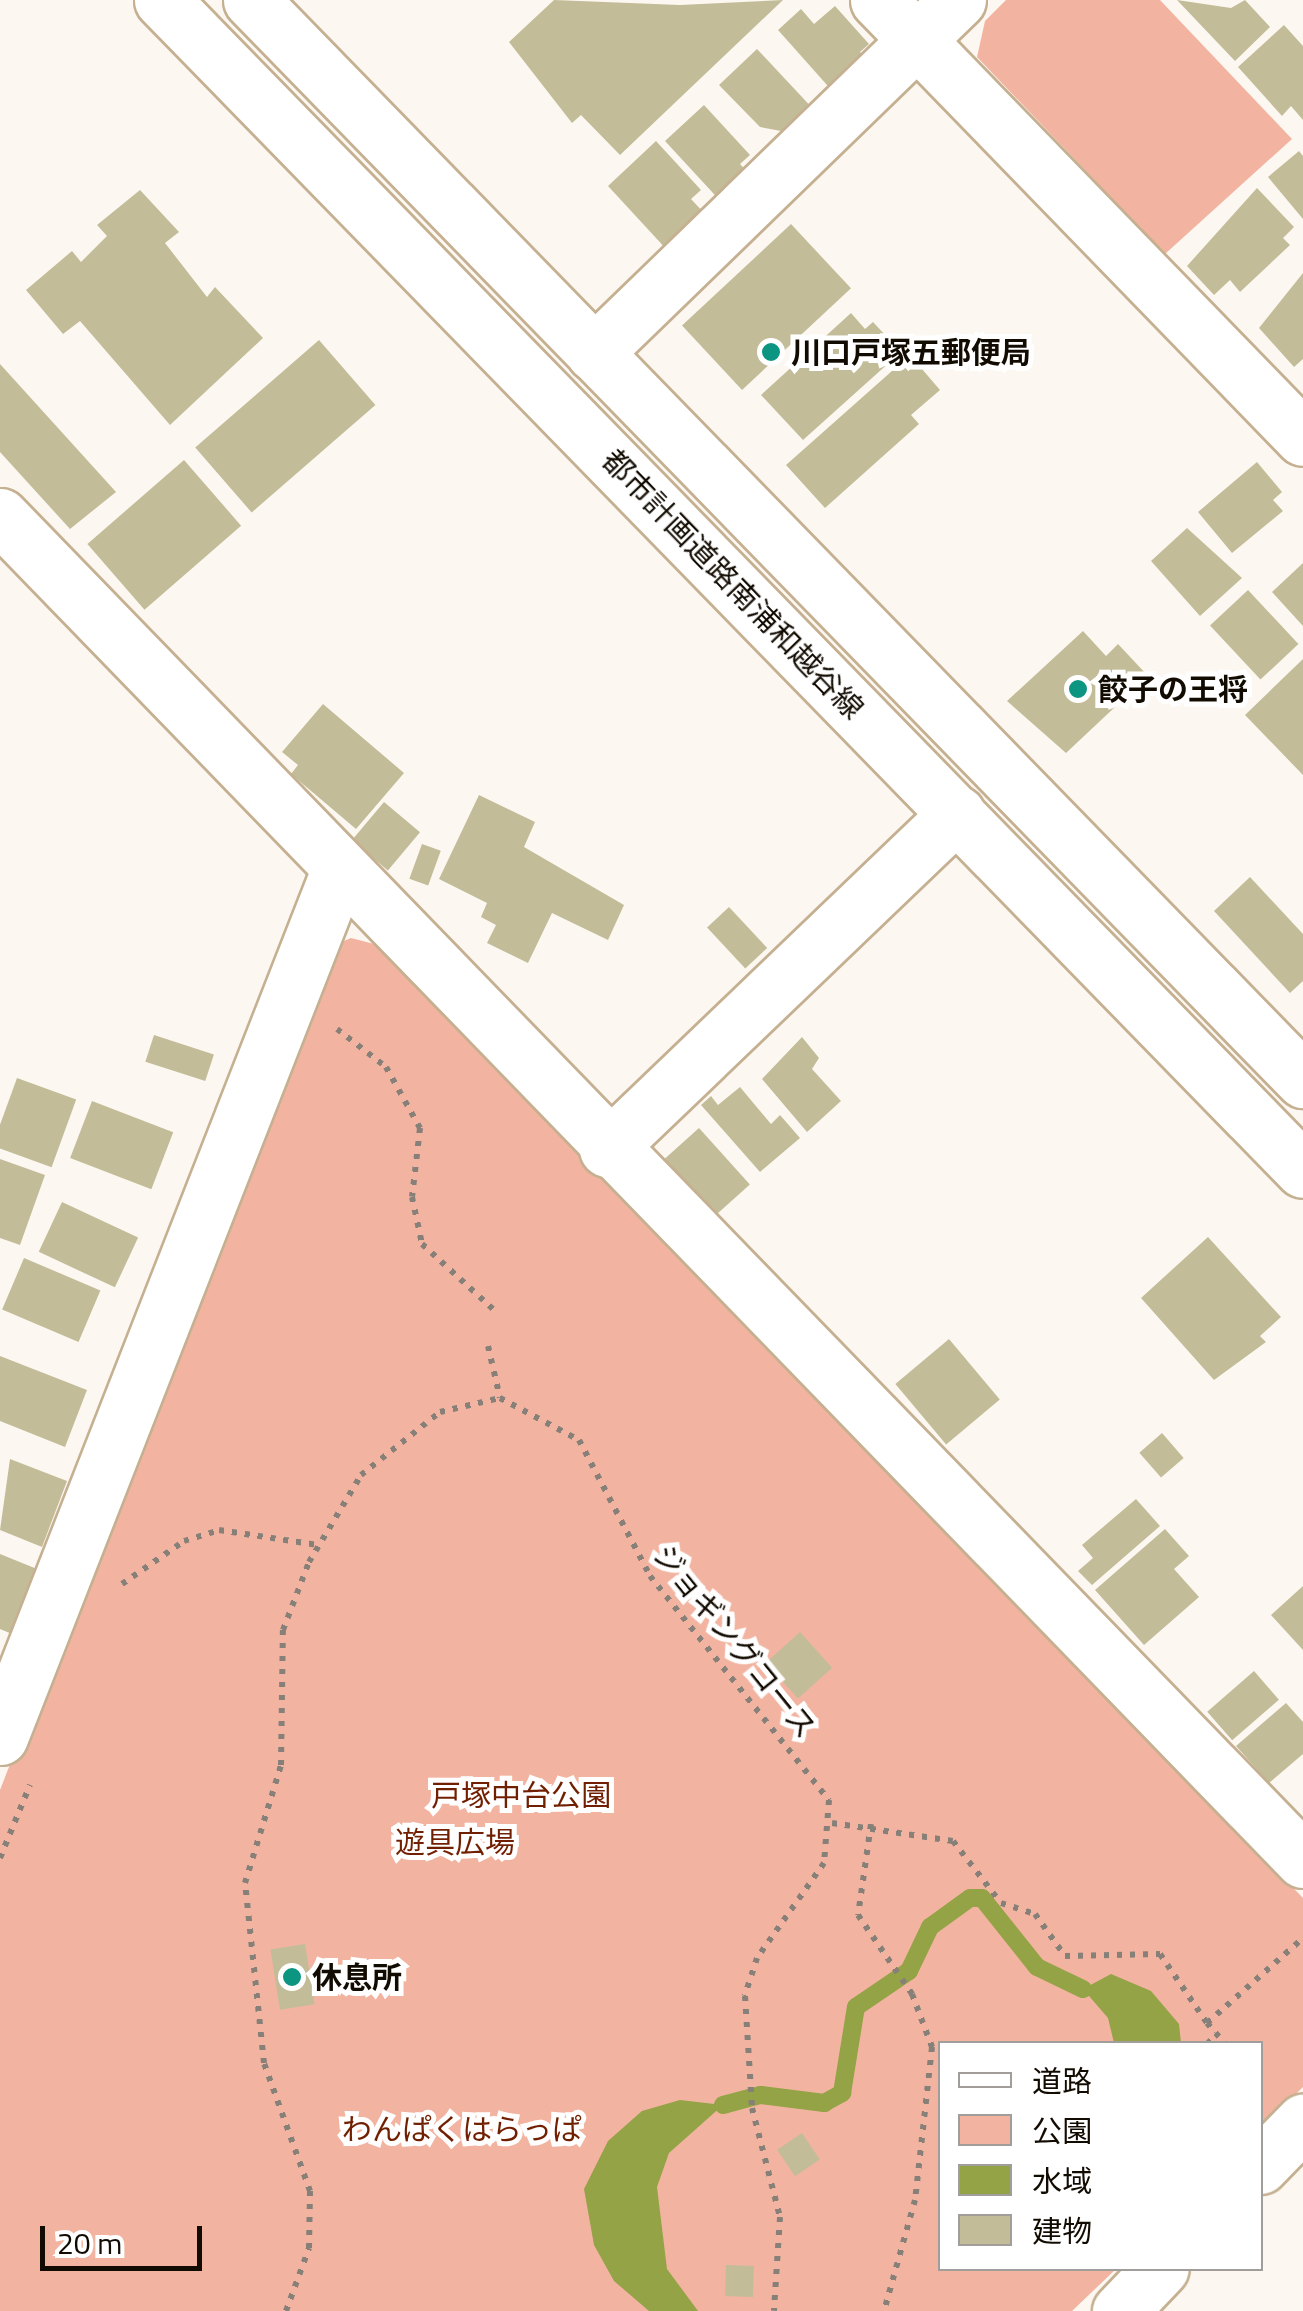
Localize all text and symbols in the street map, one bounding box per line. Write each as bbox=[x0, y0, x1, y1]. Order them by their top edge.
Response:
place label: 川口戸塚五郵便局 bbox=[791, 334, 1031, 370]
marker: 川口戸塚五郵便局 bbox=[760, 341, 782, 363]
street label: 都市計画道路南浦和越谷線 bbox=[595, 442, 871, 726]
place label: 餃子の王将 bbox=[1098, 671, 1248, 707]
marker: 餃子の王将 bbox=[1067, 678, 1089, 700]
street label: ジョギングコース bbox=[645, 1536, 825, 1746]
park label: 戸塚中台公園 bbox=[431, 1777, 611, 1813]
park label: 遊具広場 bbox=[395, 1824, 515, 1860]
place label: 休息所 bbox=[312, 1959, 402, 1995]
marker: 休息所 bbox=[281, 1966, 303, 1988]
legend bbox=[938, 2041, 1263, 2271]
text: 道路 bbox=[1032, 2058, 1092, 2104]
text: 公園 bbox=[1032, 2108, 1092, 2154]
park label: わんぱくはらっぱ bbox=[342, 2111, 582, 2147]
text: 水域 bbox=[1032, 2158, 1092, 2204]
scale bar bbox=[45, 2206, 208, 2268]
text: 建物 bbox=[1032, 2208, 1092, 2254]
text: 20 m bbox=[57, 2220, 122, 2266]

